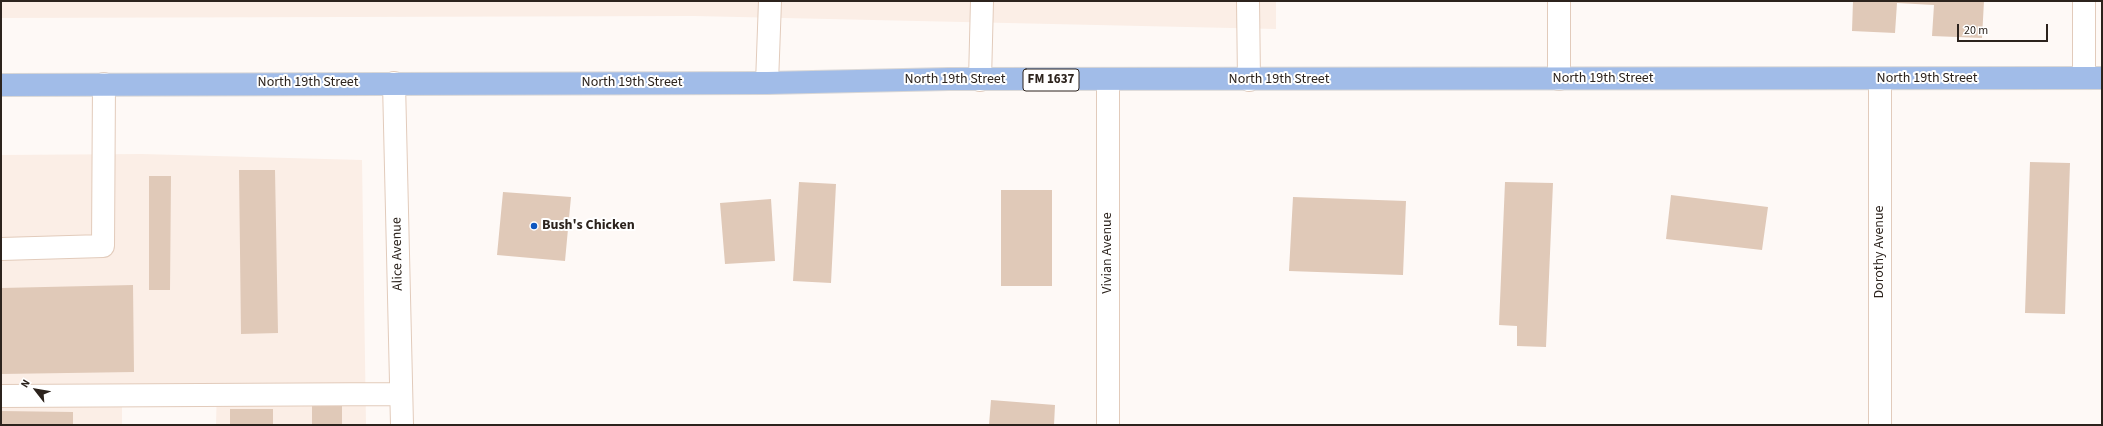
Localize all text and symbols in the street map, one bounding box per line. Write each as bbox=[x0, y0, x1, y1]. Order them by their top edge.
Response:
scale bar bbox=[1959, 16, 2050, 42]
text: 20 m bbox=[1964, 22, 1988, 39]
road number: FM 1637 bbox=[1023, 69, 1079, 91]
street label: North 19th Street bbox=[1553, 71, 1653, 87]
street label: North 19th Street bbox=[1877, 71, 1977, 87]
street label: North 19th Street bbox=[905, 72, 1005, 88]
street label: North 19th Street bbox=[1229, 72, 1329, 88]
street label: North 19th Street bbox=[258, 75, 358, 91]
street label: North 19th Street bbox=[582, 75, 682, 91]
street label: Dorothy Avenue bbox=[1872, 205, 1888, 299]
street label: Vivian Avenue bbox=[1100, 212, 1116, 294]
street label: Alice Avenue bbox=[389, 217, 407, 291]
place label: Bush's Chicken bbox=[542, 218, 635, 234]
marker: Bush's Chicken bbox=[529, 221, 539, 231]
north arrow bbox=[16, 370, 56, 410]
text: N bbox=[17, 377, 34, 391]

